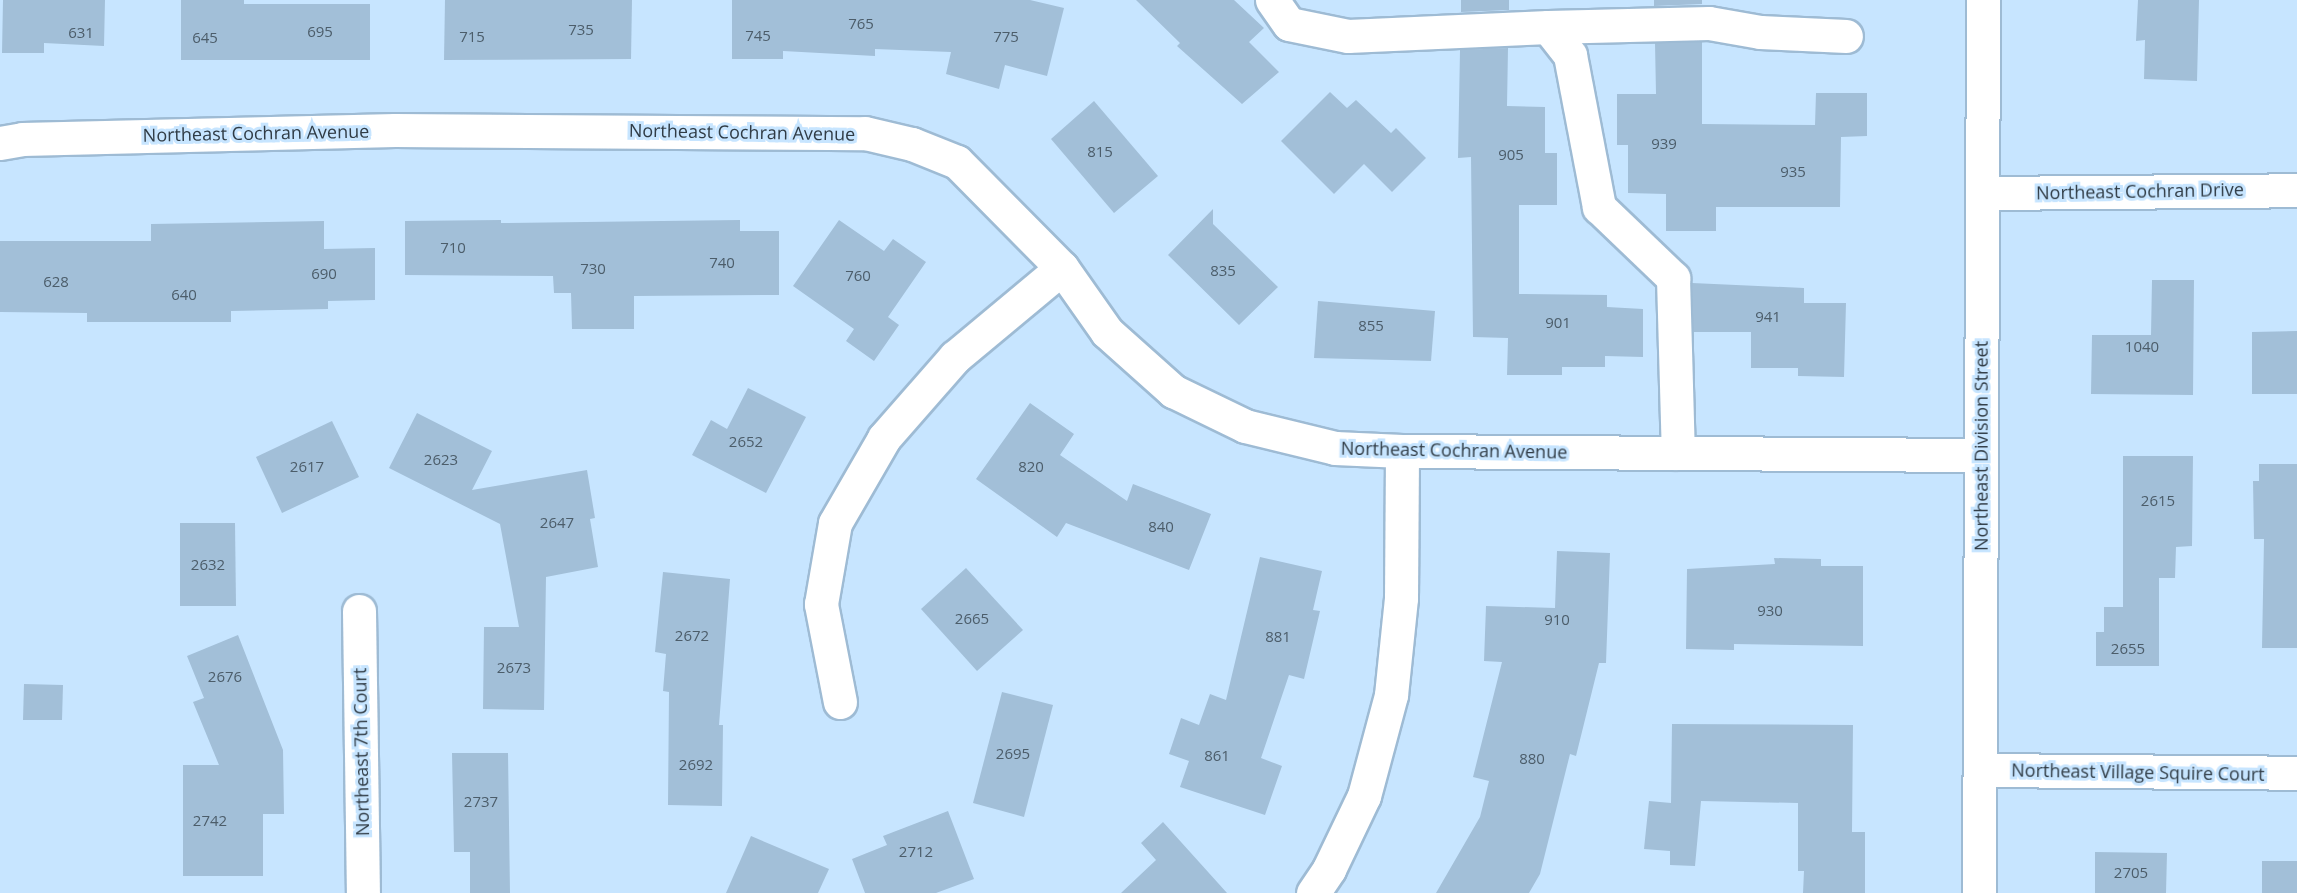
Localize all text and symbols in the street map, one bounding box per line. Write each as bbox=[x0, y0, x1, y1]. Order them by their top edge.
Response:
house number: 765 bbox=[848, 15, 874, 33]
house number: 735 bbox=[568, 21, 594, 39]
house number: 695 bbox=[307, 23, 333, 41]
house number: 631 bbox=[68, 24, 94, 42]
house number: 745 bbox=[745, 27, 771, 45]
house number: 715 bbox=[459, 28, 485, 46]
house number: 775 bbox=[993, 28, 1019, 46]
house number: 645 bbox=[192, 29, 218, 47]
street label: Northeast Cochran Avenue bbox=[629, 119, 855, 145]
street label: Northeast Cochran Avenue bbox=[143, 120, 369, 146]
house number: 939 bbox=[1651, 135, 1677, 153]
house number: 815 bbox=[1087, 143, 1113, 161]
house number: 905 bbox=[1498, 146, 1524, 164]
house number: 935 bbox=[1780, 163, 1806, 181]
street label: Northeast Cochran Drive bbox=[2036, 178, 2244, 204]
house number: 710 bbox=[440, 239, 466, 257]
house number: 740 bbox=[709, 254, 735, 272]
house number: 730 bbox=[580, 260, 606, 278]
house number: 835 bbox=[1210, 262, 1236, 280]
house number: 690 bbox=[311, 265, 337, 283]
house number: 760 bbox=[845, 267, 871, 285]
house number: 628 bbox=[43, 273, 69, 291]
house number: 640 bbox=[171, 286, 197, 304]
house number: 941 bbox=[1755, 308, 1781, 326]
house number: 901 bbox=[1545, 314, 1571, 332]
house number: 855 bbox=[1358, 317, 1384, 335]
house number: 1040 bbox=[2125, 338, 2159, 356]
street label: Northeast Division Street bbox=[1970, 341, 1992, 551]
house number: 2652 bbox=[729, 433, 763, 451]
street label: Northeast Cochran Avenue bbox=[1341, 437, 1567, 463]
house number: 2623 bbox=[424, 451, 458, 469]
house number: 2617 bbox=[290, 458, 324, 476]
house number: 820 bbox=[1018, 458, 1044, 476]
house number: 2615 bbox=[2141, 492, 2175, 510]
house number: 2647 bbox=[540, 514, 574, 532]
house number: 840 bbox=[1148, 518, 1174, 536]
house number: 2632 bbox=[191, 556, 225, 574]
house number: 930 bbox=[1757, 602, 1783, 620]
house number: 2665 bbox=[955, 610, 989, 628]
house number: 910 bbox=[1544, 611, 1570, 629]
house number: 2672 bbox=[675, 627, 709, 645]
house number: 881 bbox=[1265, 628, 1291, 646]
house number: 2655 bbox=[2111, 640, 2145, 658]
house number: 2673 bbox=[497, 659, 531, 677]
house number: 2676 bbox=[208, 668, 242, 686]
street label: Northeast 7th Court bbox=[349, 668, 373, 836]
house number: 2695 bbox=[996, 745, 1030, 763]
house number: 861 bbox=[1204, 747, 1230, 765]
house number: 880 bbox=[1519, 750, 1545, 768]
house number: 2692 bbox=[679, 756, 713, 774]
street label: Northeast Village Squire Court bbox=[2011, 759, 2265, 785]
house number: 2737 bbox=[464, 793, 498, 811]
house number: 2742 bbox=[193, 812, 227, 830]
house number: 2712 bbox=[899, 843, 933, 861]
house number: 2705 bbox=[2114, 864, 2148, 882]

